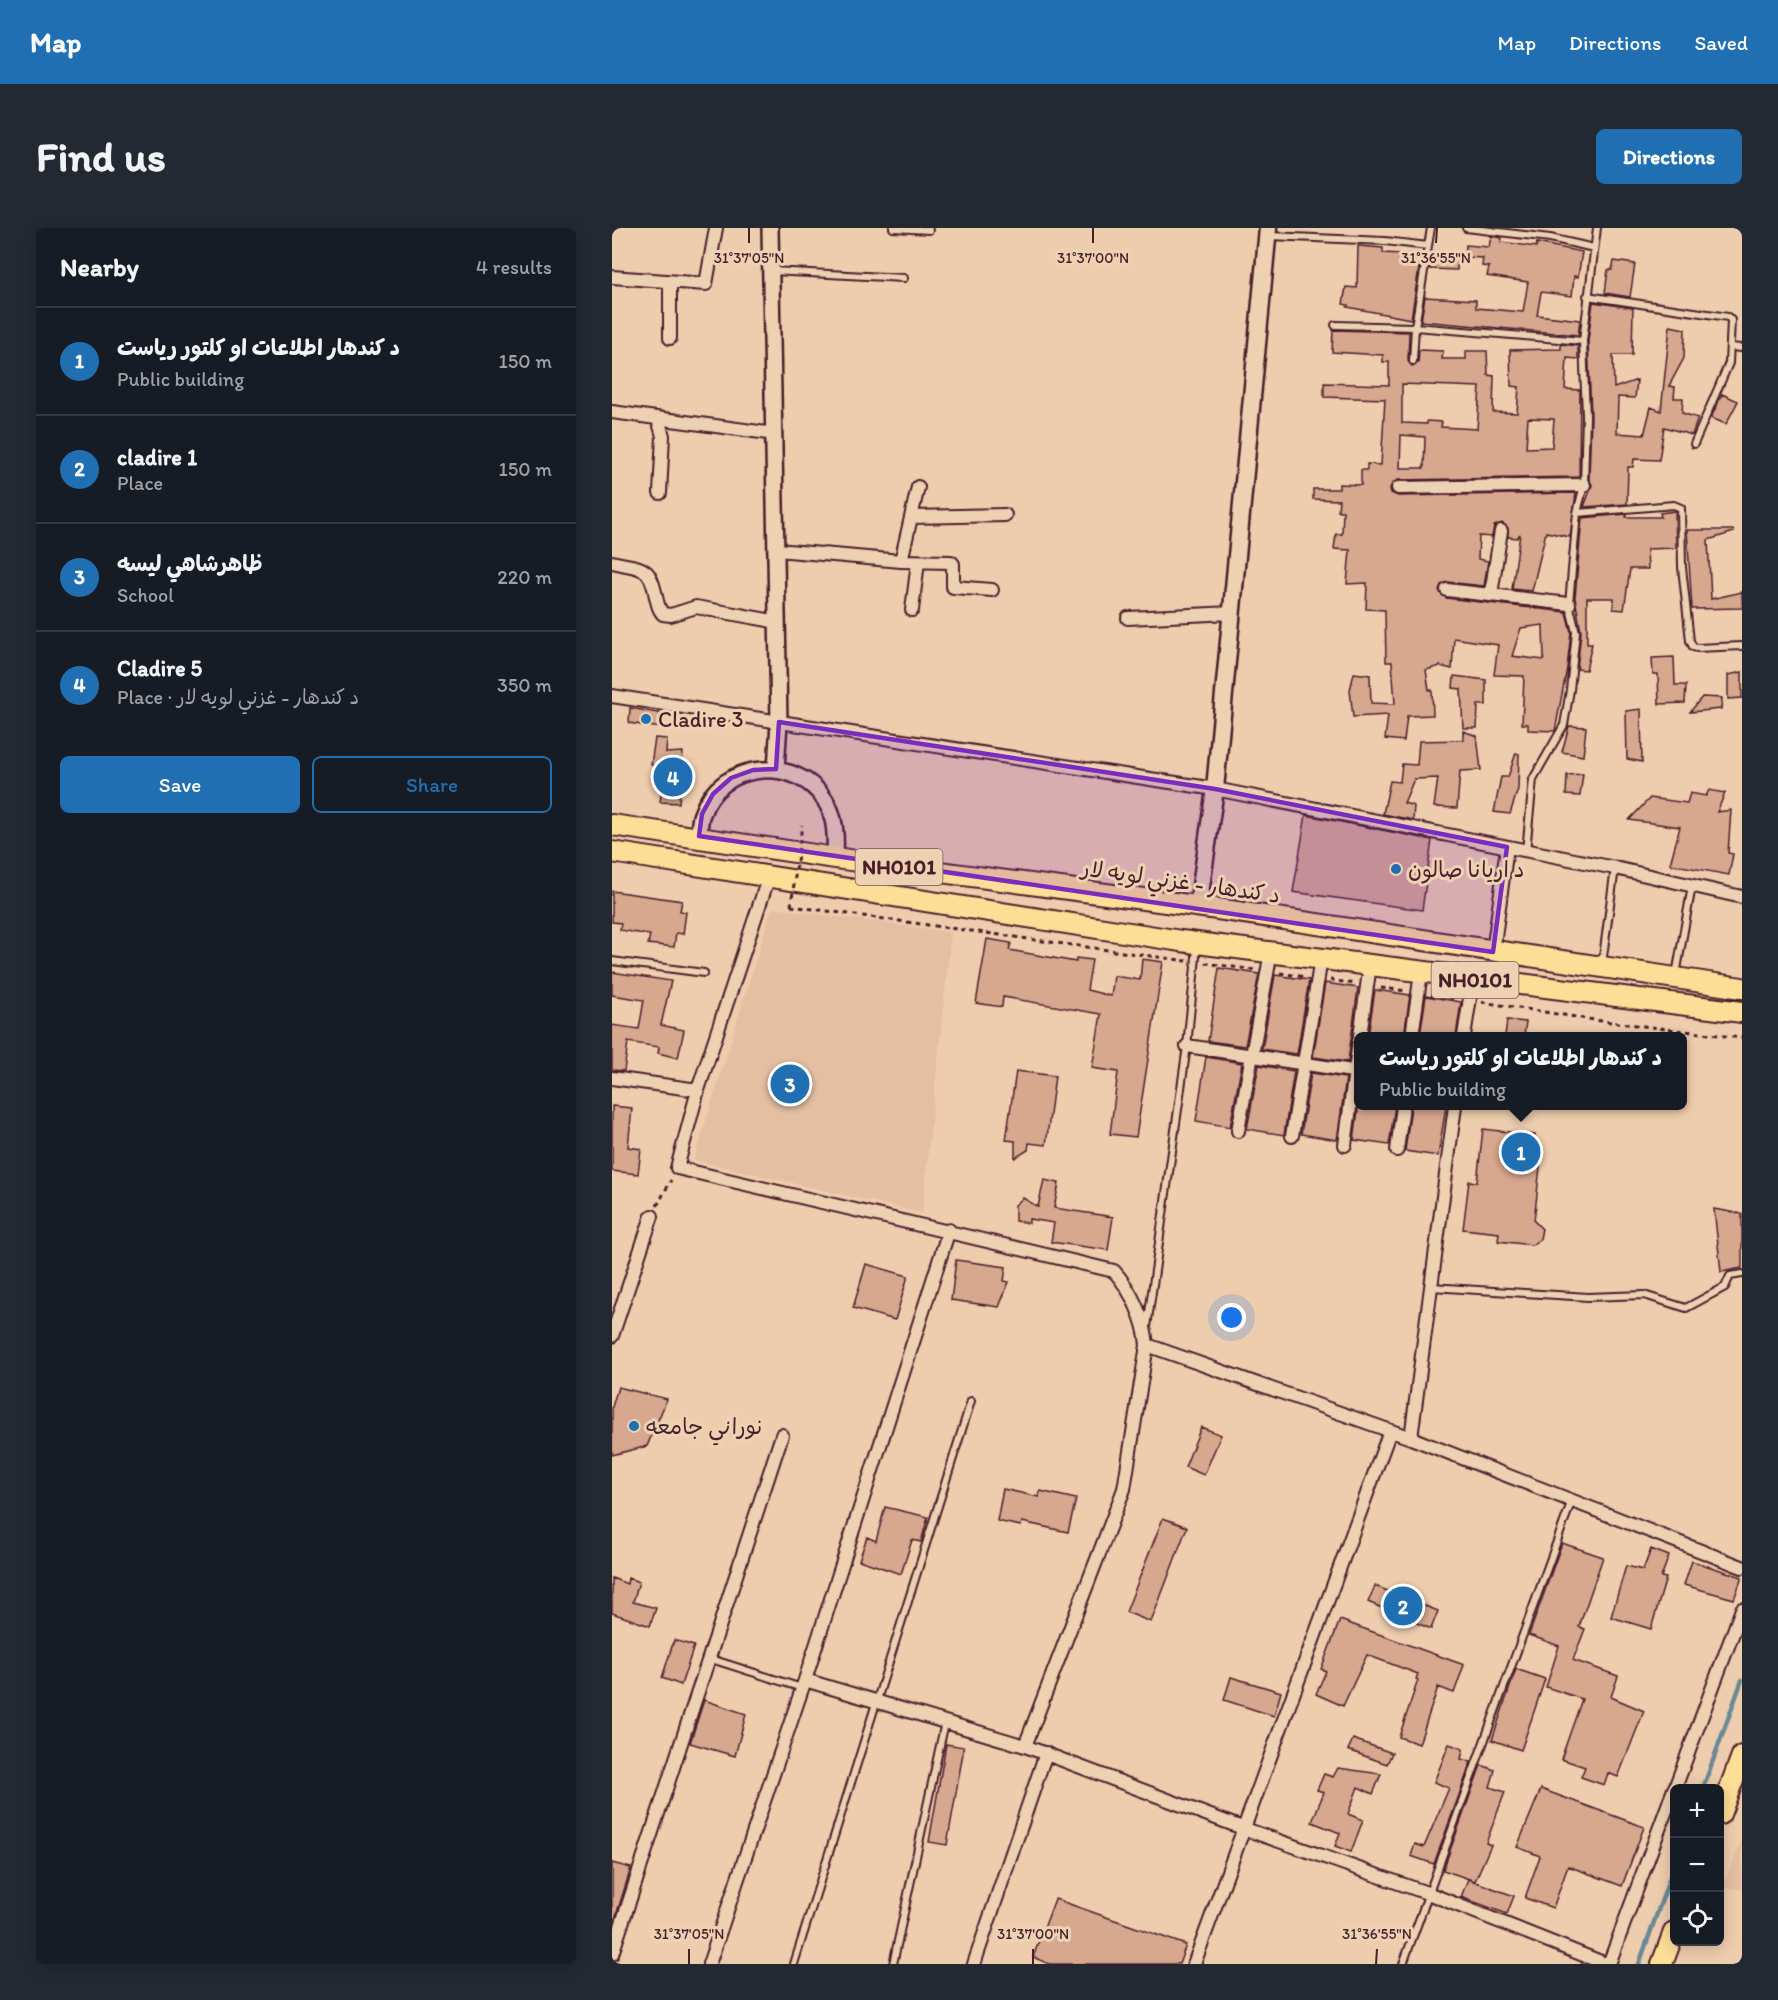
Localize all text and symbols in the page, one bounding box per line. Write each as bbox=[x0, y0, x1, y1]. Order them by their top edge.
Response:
text: Map bbox=[30, 25, 81, 59]
text: Map bbox=[1498, 30, 1536, 55]
text: Directions bbox=[1569, 30, 1661, 55]
text: Saved bbox=[1694, 30, 1748, 55]
button: Directions bbox=[1596, 129, 1742, 184]
text: Find us bbox=[36, 131, 166, 182]
text: 31°37'05"N bbox=[714, 249, 784, 267]
text: 31°37'00"N bbox=[1057, 249, 1129, 267]
text: 31°36'55"N bbox=[1401, 249, 1471, 267]
text: Nearby bbox=[60, 251, 139, 283]
text: 4 results bbox=[476, 255, 552, 279]
text: د کندهار اطلاعات او کلتور رياست bbox=[117, 334, 400, 361]
text: 1 bbox=[75, 349, 84, 373]
text: 150 m bbox=[499, 349, 552, 373]
text: Public building bbox=[117, 367, 244, 391]
text: cladire 1 bbox=[117, 444, 197, 471]
text: 2 bbox=[74, 457, 85, 481]
text: 150 m bbox=[499, 457, 552, 481]
text: Place bbox=[117, 471, 163, 495]
text: ظاهرشاهي لیسه bbox=[117, 550, 263, 577]
text: 3 bbox=[74, 565, 85, 589]
text: 220 m bbox=[497, 565, 552, 589]
text: School bbox=[117, 583, 174, 607]
text: Cladire 5 bbox=[117, 655, 202, 682]
text: 4 bbox=[73, 673, 86, 697]
text: 350 m bbox=[497, 673, 552, 697]
text: Place · د کندهار - غزني لويه لار bbox=[117, 685, 359, 709]
place label: Cladire 3 bbox=[658, 706, 744, 733]
marker: Cladire 3 bbox=[639, 712, 653, 726]
pin: 4 bbox=[654, 754, 692, 800]
button: Save bbox=[60, 756, 300, 813]
button: Share bbox=[312, 756, 552, 813]
road number: NH0101 bbox=[856, 849, 942, 885]
street label: د کندهار - غزني لويه لار bbox=[1077, 854, 1282, 915]
place label: د اریانا صالون bbox=[1408, 856, 1524, 884]
marker: د اریانا صالون bbox=[1389, 862, 1403, 876]
road number: NH0101 bbox=[1432, 962, 1518, 998]
popup bbox=[1354, 1032, 1687, 1110]
text: د کندهار اطلاعات او کلتور رياست bbox=[1379, 1044, 1662, 1071]
pin: 3 bbox=[770, 1062, 810, 1106]
text: Public building bbox=[1379, 1077, 1506, 1101]
pin: 1 bbox=[1502, 1130, 1540, 1174]
your location bbox=[1217, 1303, 1246, 1332]
place label: نوراني جامعه bbox=[646, 1413, 763, 1446]
marker: نوراني جامعه bbox=[627, 1419, 641, 1433]
pin: 2 bbox=[1384, 1584, 1422, 1628]
map controls bbox=[1670, 1784, 1724, 1946]
button: + bbox=[1670, 1784, 1724, 1838]
button: − bbox=[1670, 1838, 1724, 1892]
button: locate bbox=[1670, 1892, 1724, 1946]
text: 31°37'05"N bbox=[654, 1925, 724, 1943]
text: 31°37'00"N bbox=[997, 1925, 1069, 1943]
text: 31°36'55"N bbox=[1342, 1925, 1412, 1943]

